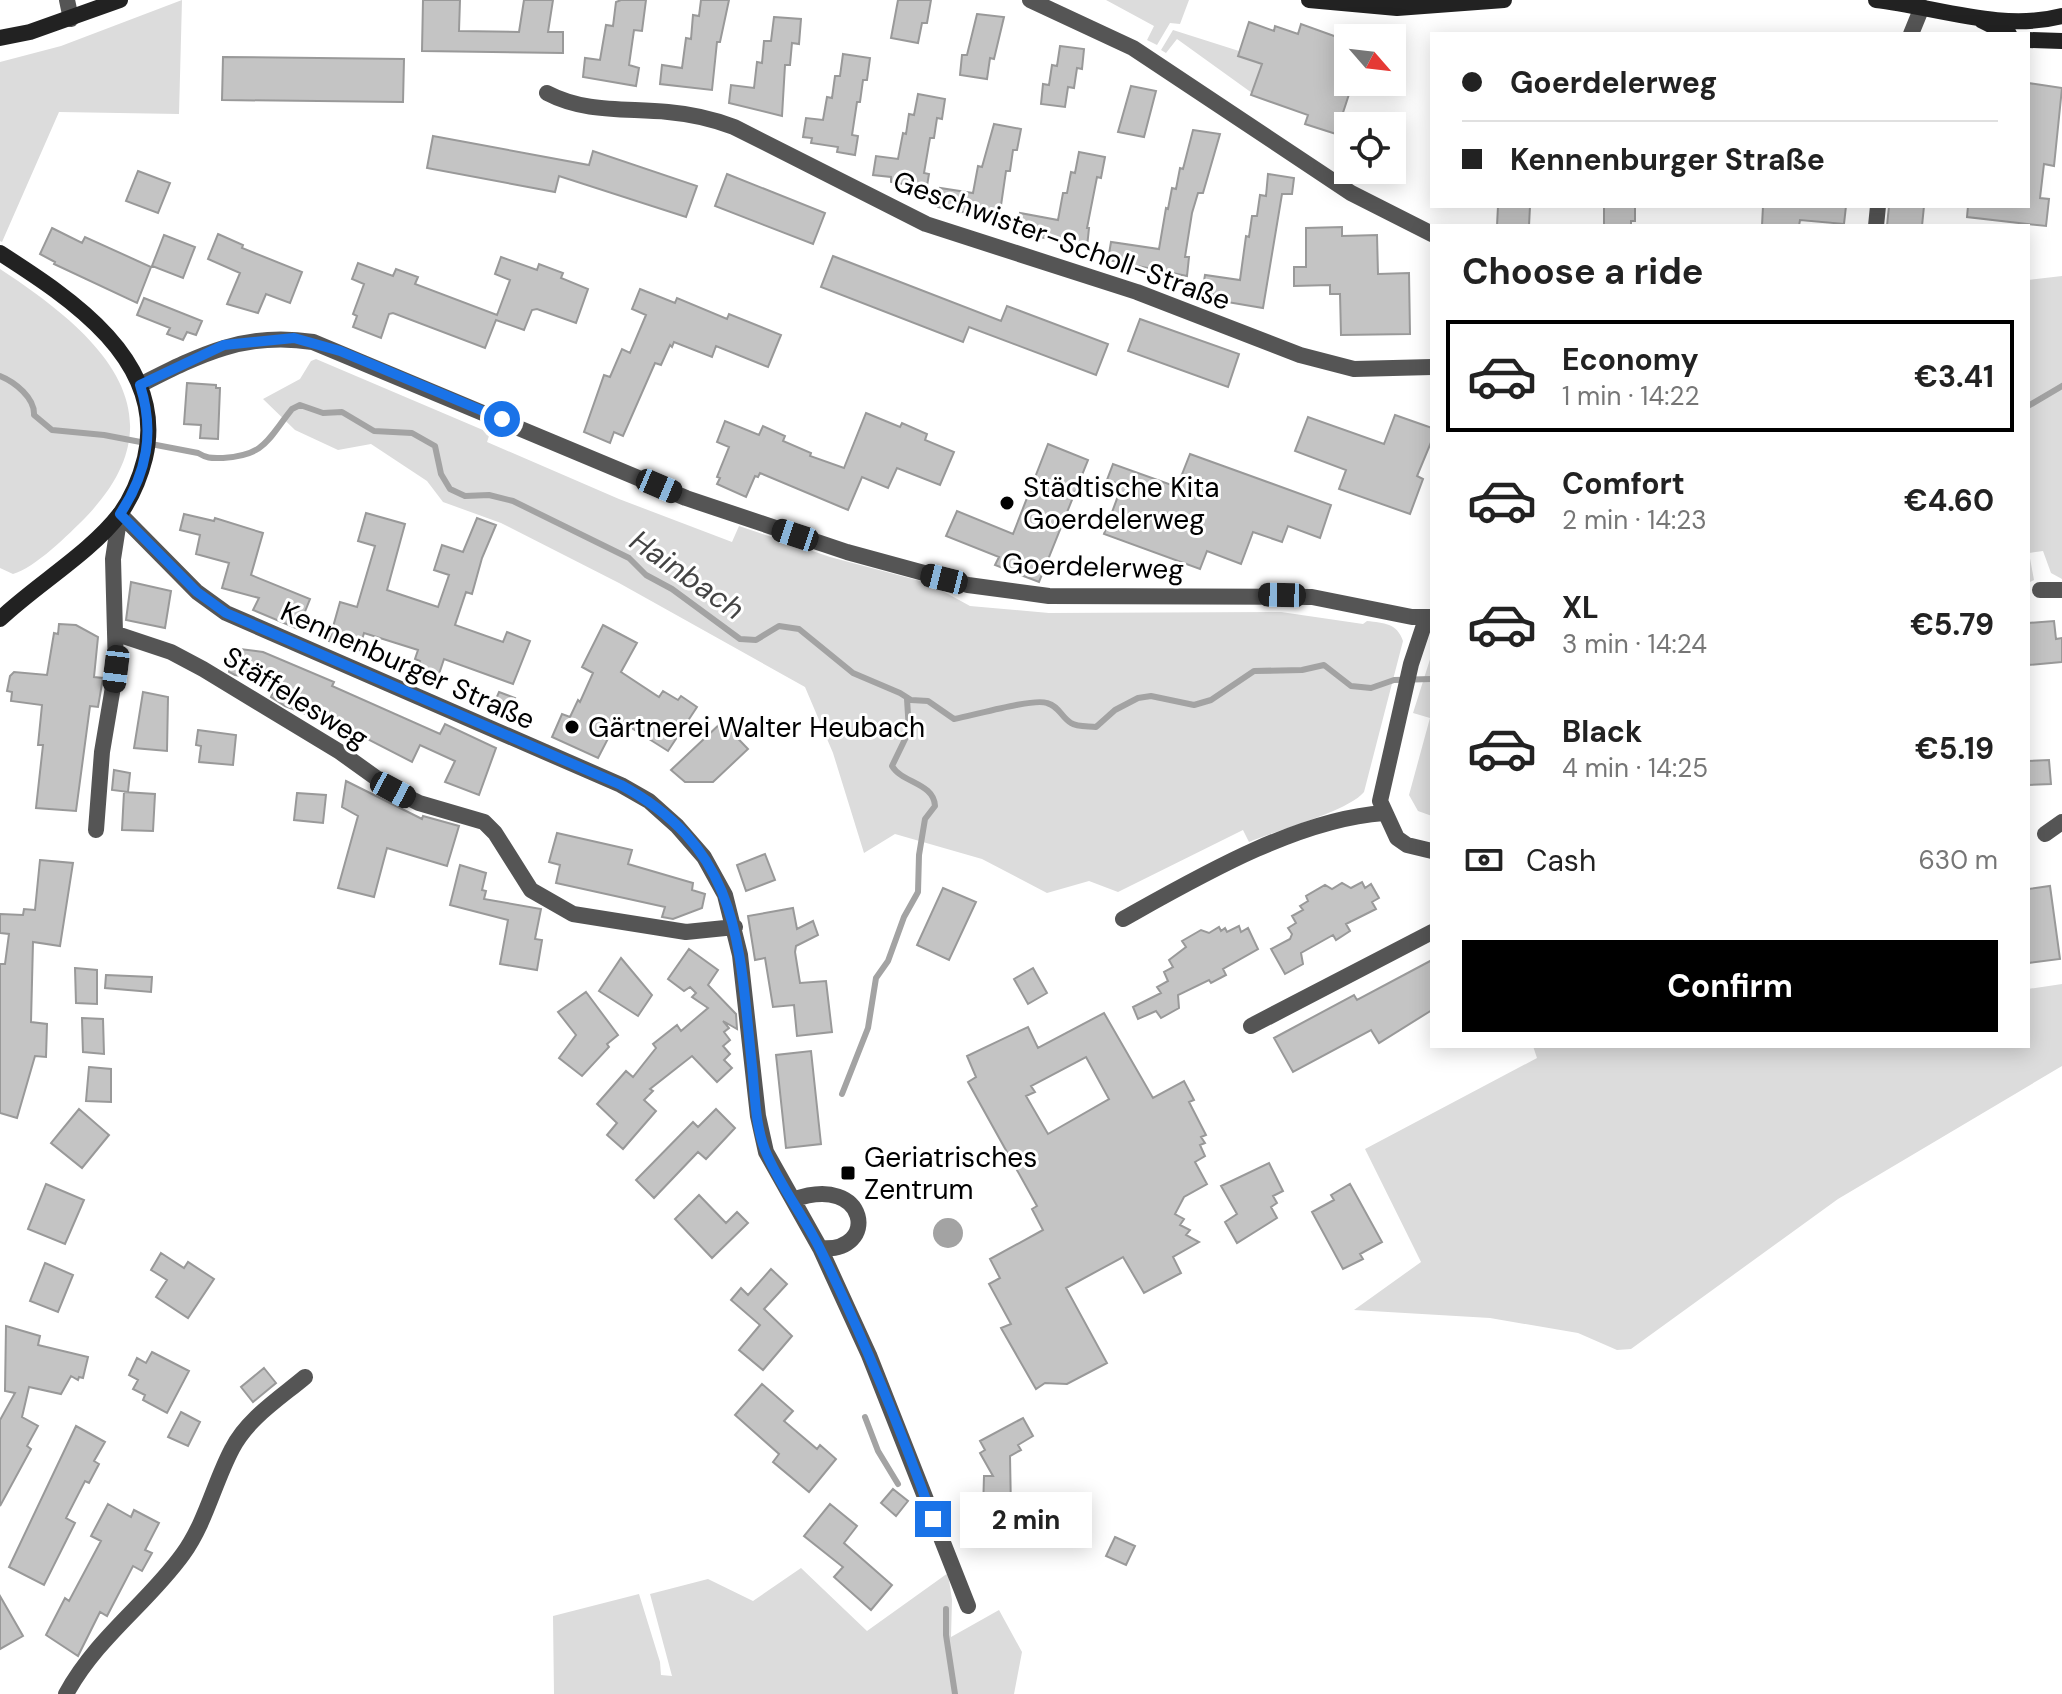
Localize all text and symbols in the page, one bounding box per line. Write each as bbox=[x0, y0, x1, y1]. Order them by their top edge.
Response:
north arrow bbox=[1334, 24, 1406, 96]
map controls bbox=[1334, 24, 1406, 184]
text: Goerdelerweg bbox=[1510, 63, 1717, 102]
button: locate bbox=[1334, 112, 1406, 184]
text: Kennenburger Straße bbox=[1510, 140, 1825, 179]
street label: Geschwister-Scholl-Straße bbox=[888, 162, 1236, 319]
text: Choose a ride bbox=[1462, 248, 1703, 295]
icon: car bbox=[1466, 340, 1538, 412]
text: Economy bbox=[1562, 340, 1699, 379]
text: €3.41 bbox=[1914, 357, 1994, 396]
text: 1 min · 14:22 bbox=[1562, 379, 1699, 413]
route start bbox=[484, 401, 520, 437]
icon: car bbox=[1466, 464, 1538, 536]
text: Comfort bbox=[1562, 464, 1685, 503]
car bbox=[632, 466, 686, 506]
place label: Städtische Kita Goerdelerweg bbox=[1023, 469, 1220, 538]
text: €4.60 bbox=[1904, 481, 1994, 520]
marker: Städtische Kita Goerdelerweg bbox=[998, 494, 1016, 512]
text: 2 min · 14:23 bbox=[1562, 503, 1707, 537]
car bbox=[768, 516, 822, 554]
water label: Hainbach bbox=[622, 521, 752, 628]
street label: Goerdelerweg bbox=[1001, 545, 1184, 588]
car bbox=[918, 562, 970, 596]
car bbox=[1258, 583, 1306, 607]
icon: car bbox=[1466, 588, 1538, 660]
text: XL bbox=[1562, 588, 1599, 627]
street label: Kennenburger Straße bbox=[275, 593, 541, 738]
text: €5.79 bbox=[1910, 605, 1994, 644]
text: 3 min · 14:24 bbox=[1562, 627, 1707, 661]
street label: Stäffelesweg bbox=[216, 638, 375, 757]
car bbox=[101, 644, 131, 694]
place label: Gärtnerei Walter Heubach bbox=[588, 709, 925, 746]
icon: car bbox=[1466, 712, 1538, 784]
text: Black bbox=[1562, 712, 1642, 751]
marker: Gärtnerei Walter Heubach bbox=[563, 718, 581, 736]
text: €5.19 bbox=[1915, 729, 1994, 768]
text: 4 min · 14:25 bbox=[1562, 751, 1708, 785]
car bbox=[366, 768, 420, 812]
icon: cash bbox=[1462, 838, 1506, 882]
text: Cash bbox=[1526, 841, 1596, 880]
text: 630 m bbox=[1918, 843, 1998, 877]
button: Confirm bbox=[1462, 940, 1998, 1032]
place label: Geriatrisches Zentrum bbox=[864, 1139, 1037, 1208]
marker: Geriatrisches Zentrum bbox=[839, 1164, 857, 1182]
callout: 2 min bbox=[961, 1491, 1093, 1547]
route end bbox=[915, 1501, 951, 1537]
text: 2 min bbox=[992, 1503, 1060, 1537]

